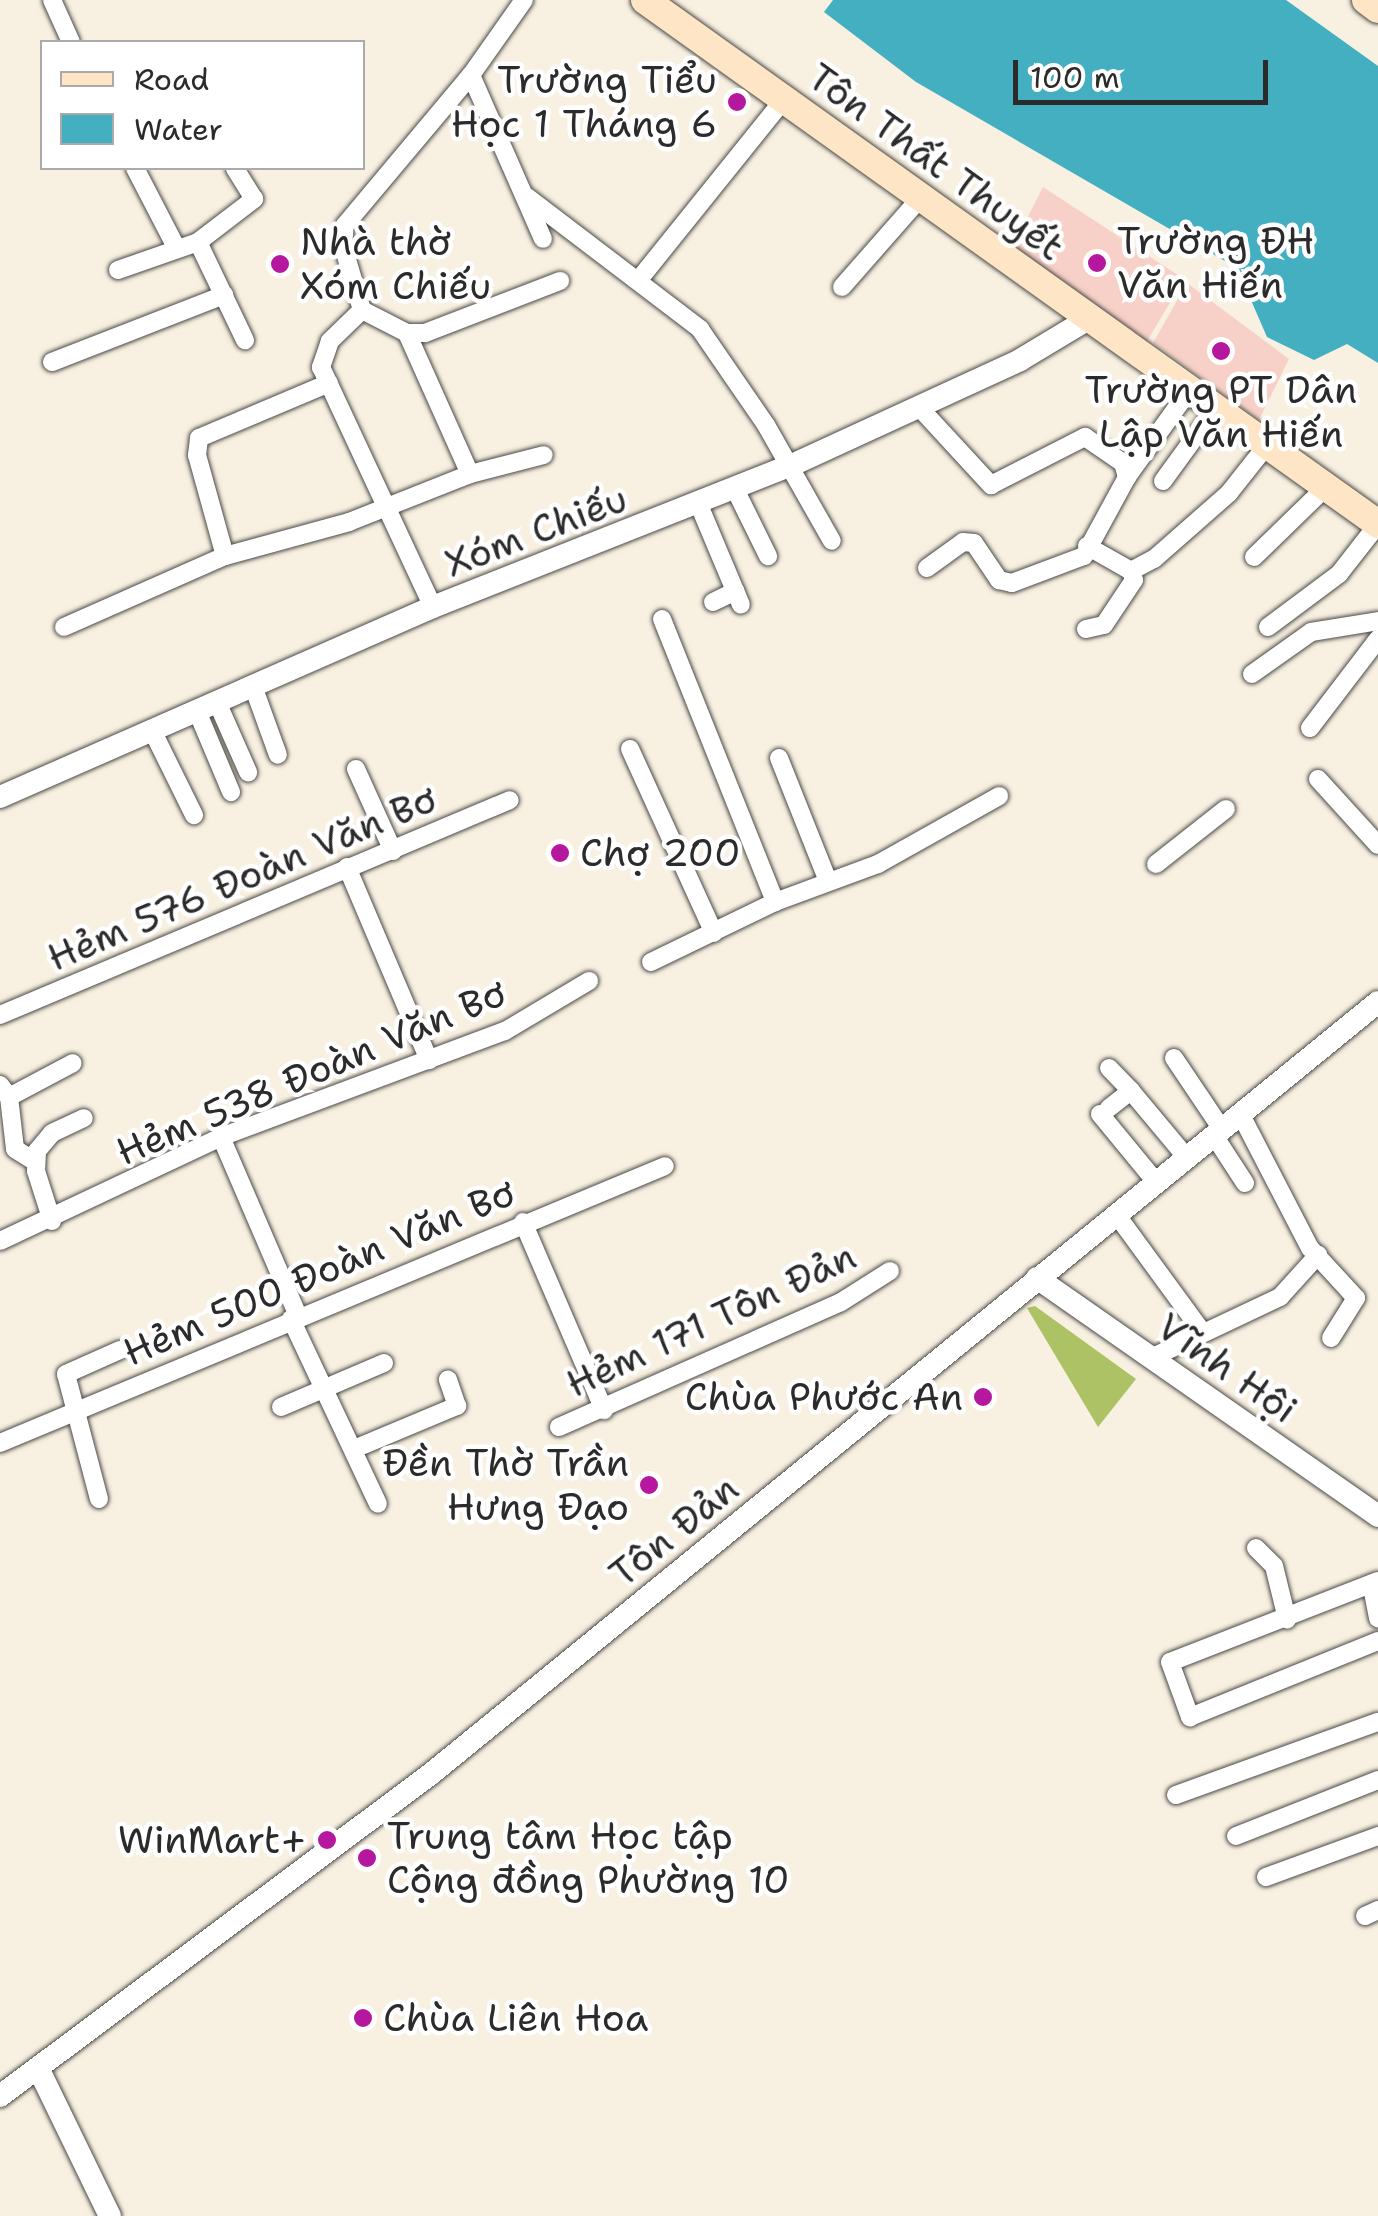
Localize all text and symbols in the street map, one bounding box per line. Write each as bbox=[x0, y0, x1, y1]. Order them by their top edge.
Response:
legend bbox=[40, 40, 365, 170]
scale bar bbox=[1018, 40, 1273, 102]
street label: Tôn Thất Thuyết bbox=[799, 54, 1073, 270]
place label: Trường Tiểu Học 1 Tháng 6 bbox=[451, 57, 717, 146]
text: 100 m bbox=[1030, 57, 1120, 98]
text: Road bbox=[134, 59, 209, 100]
marker: Trường Tiểu Học 1 Tháng 6 bbox=[726, 91, 748, 113]
text: Water bbox=[134, 109, 223, 150]
place label: Trường ĐH Văn Hiến bbox=[1117, 218, 1314, 308]
place label: Nhà thờ Xóm Chiếu bbox=[300, 219, 491, 308]
marker: Trường ĐH Văn Hiến bbox=[1086, 252, 1108, 274]
marker: Nhà thờ Xóm Chiếu bbox=[269, 253, 291, 275]
marker: Trường PT Dân Lập Văn Hiến bbox=[1210, 340, 1232, 362]
place label: Trường PT Dân Lập Văn Hiến bbox=[1085, 367, 1357, 456]
street label: Xóm Chiếu bbox=[439, 475, 633, 587]
street label: Hẻm 576 Đoàn Văn Bơ bbox=[41, 775, 443, 981]
place label: Chợ 200 bbox=[580, 830, 741, 876]
marker: Chợ 200 bbox=[549, 842, 571, 864]
street label: Hẻm 538 Đoàn Văn Bơ bbox=[110, 969, 512, 1175]
street label: Hẻm 500 Đoàn Văn Bơ bbox=[117, 1169, 521, 1375]
street label: Hẻm 171 Tôn Đản bbox=[559, 1233, 863, 1407]
street label: Vĩnh Hội bbox=[1148, 1303, 1306, 1433]
place label: Chùa Phước An bbox=[685, 1374, 963, 1420]
marker: Chùa Phước An bbox=[972, 1386, 994, 1408]
place label: Đền Thờ Trần Hưng Đạo bbox=[382, 1440, 629, 1530]
street label: Tôn Đản bbox=[601, 1465, 747, 1597]
marker: Đền Thờ Trần Hưng Đạo bbox=[638, 1474, 660, 1496]
place label: Trung tâm Học tập Cộng đồng Phường 10 bbox=[387, 1813, 790, 1902]
place label: WinMart+ bbox=[118, 1817, 307, 1863]
marker: WinMart+ bbox=[316, 1829, 338, 1851]
marker: Trung tâm Học tập Cộng đồng Phường 10 bbox=[356, 1847, 378, 1869]
place label: Chùa Liên Hoa bbox=[383, 1995, 648, 2041]
marker: Chùa Liên Hoa bbox=[352, 2007, 374, 2029]

